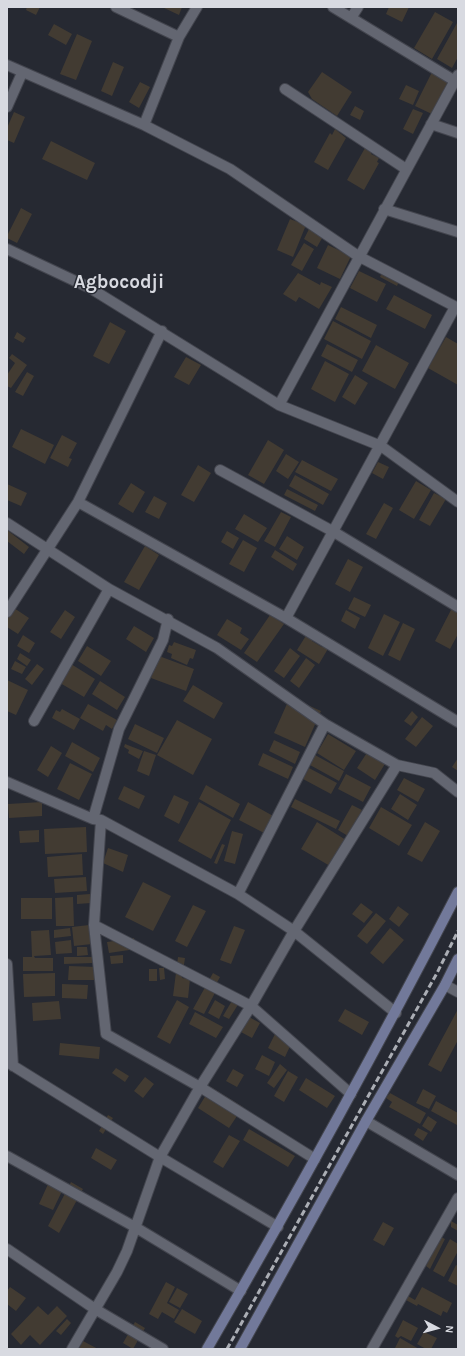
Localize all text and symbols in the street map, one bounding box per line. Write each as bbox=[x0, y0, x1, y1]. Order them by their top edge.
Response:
district label: Agbocodji bbox=[74, 272, 164, 294]
north arrow bbox=[417, 1308, 457, 1348]
text: N bbox=[443, 1325, 456, 1334]

